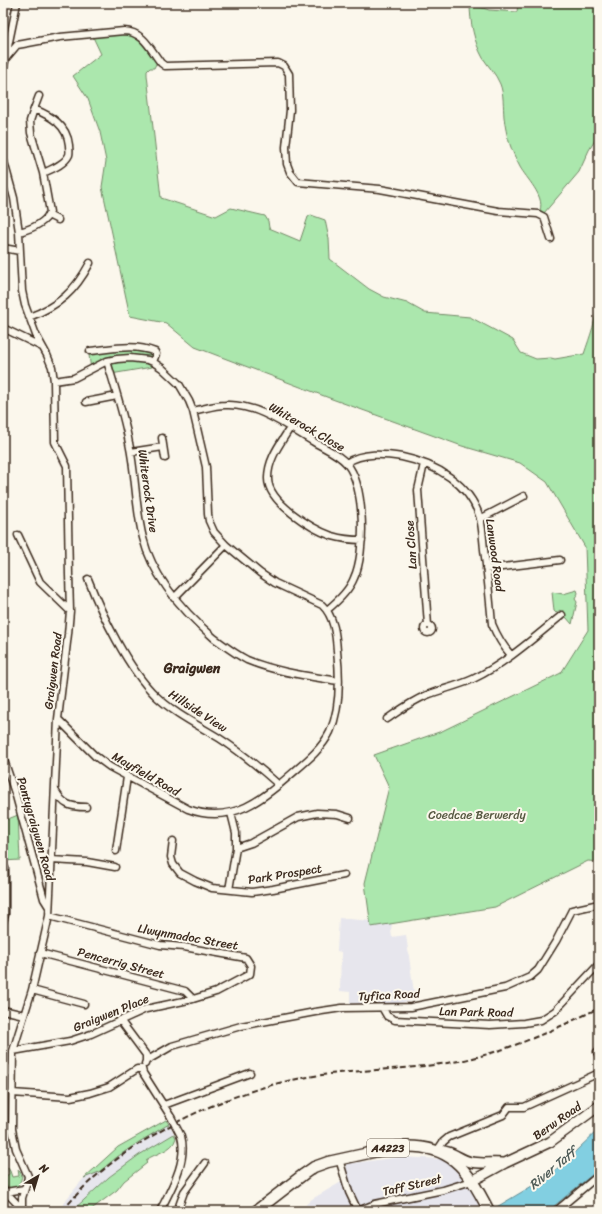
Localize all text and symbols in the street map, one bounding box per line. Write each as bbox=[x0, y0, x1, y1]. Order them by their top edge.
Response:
street label: Whiterock Close bbox=[265, 396, 349, 458]
street label: Whiterock Drive bbox=[131, 448, 165, 534]
street label: Lanwood Road bbox=[479, 517, 511, 595]
street label: Lan Close bbox=[398, 520, 424, 570]
street label: Graigwen Road bbox=[37, 631, 69, 711]
district label: Graigwen bbox=[163, 656, 221, 681]
street label: Hillside View bbox=[164, 684, 233, 739]
street label: Mayfield Road bbox=[108, 746, 186, 803]
street label: Pantygraigwen Road bbox=[11, 774, 62, 884]
park label: Coedcae Berwerdy bbox=[428, 804, 527, 826]
street label: Park Prospect bbox=[246, 857, 324, 891]
street label: Llwynmadoc Street bbox=[136, 917, 240, 957]
street label: Pencerrig Street bbox=[75, 941, 167, 985]
street label: Tyfica Road bbox=[358, 982, 421, 1008]
street label: Graigwen Place bbox=[70, 988, 152, 1038]
street label: Lan Park Road bbox=[439, 1000, 515, 1024]
street label: Berw Road bbox=[528, 1096, 587, 1146]
water label: River Taff bbox=[523, 1138, 585, 1195]
road number: A4223 bbox=[367, 1139, 409, 1157]
north arrow bbox=[18, 1156, 58, 1196]
text: N bbox=[34, 1158, 53, 1179]
street label: Taff Street bbox=[380, 1167, 445, 1202]

